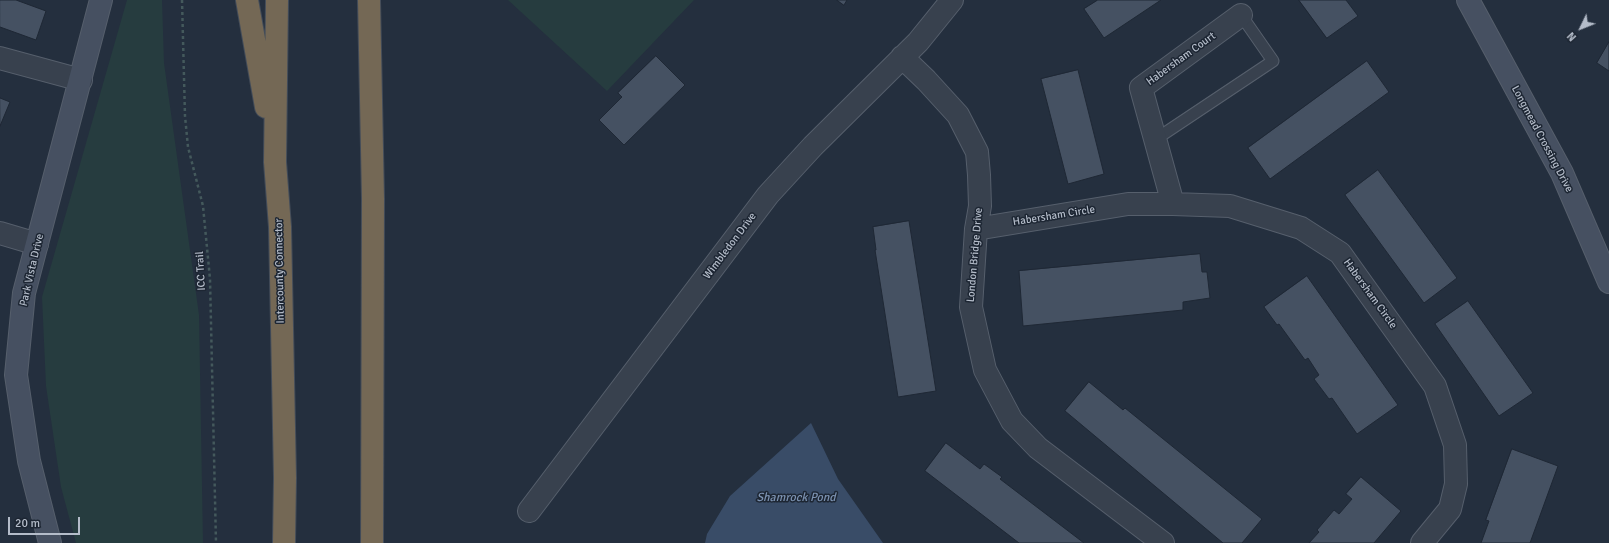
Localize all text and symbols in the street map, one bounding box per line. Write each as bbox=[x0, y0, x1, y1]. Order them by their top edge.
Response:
north arrow bbox=[1561, 8, 1601, 48]
street label: Habersham Court bbox=[1144, 29, 1218, 89]
text: N bbox=[1564, 29, 1579, 44]
street label: Longmead Crossing Drive bbox=[1508, 83, 1576, 195]
street label: Habersham Circle bbox=[1012, 203, 1096, 229]
street label: London Bridge Drive bbox=[964, 207, 986, 303]
street label: Wimbledon Drive bbox=[701, 210, 759, 282]
street label: Intercounty Connector bbox=[272, 218, 288, 324]
street label: Park Vista Drive bbox=[17, 232, 47, 308]
street label: ICC Trail bbox=[193, 251, 209, 291]
street label: Habersham Circle bbox=[1340, 256, 1400, 332]
water label: Shamrock Pond bbox=[756, 491, 836, 505]
scale bar bbox=[10, 509, 82, 535]
text: 20 m bbox=[15, 516, 40, 531]

